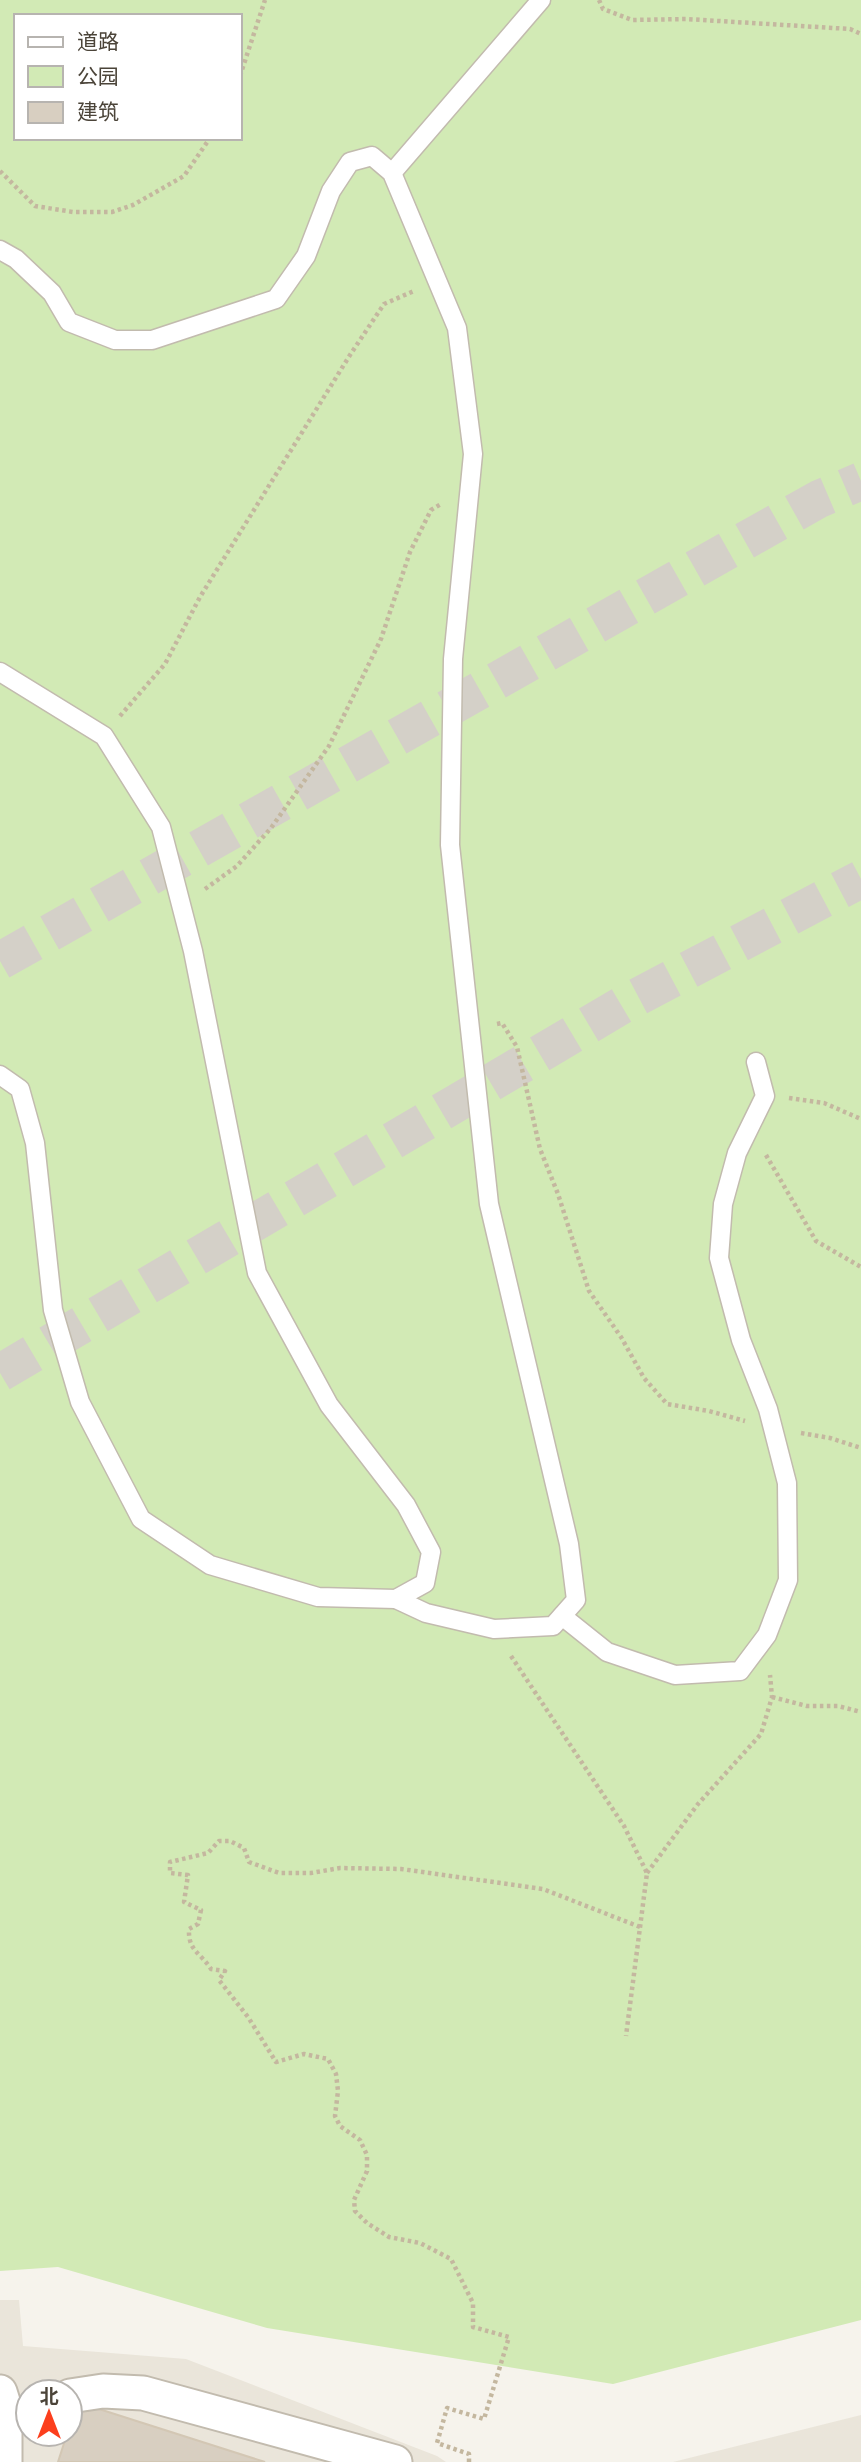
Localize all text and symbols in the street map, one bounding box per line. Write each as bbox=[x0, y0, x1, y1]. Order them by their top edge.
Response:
legend bbox=[14, 14, 242, 140]
text: 道路 bbox=[77, 28, 119, 53]
text: 公园 bbox=[77, 63, 119, 88]
text: 建筑 bbox=[77, 98, 119, 123]
north arrow bbox=[14, 2378, 84, 2448]
text: 北 bbox=[39, 2384, 59, 2407]

